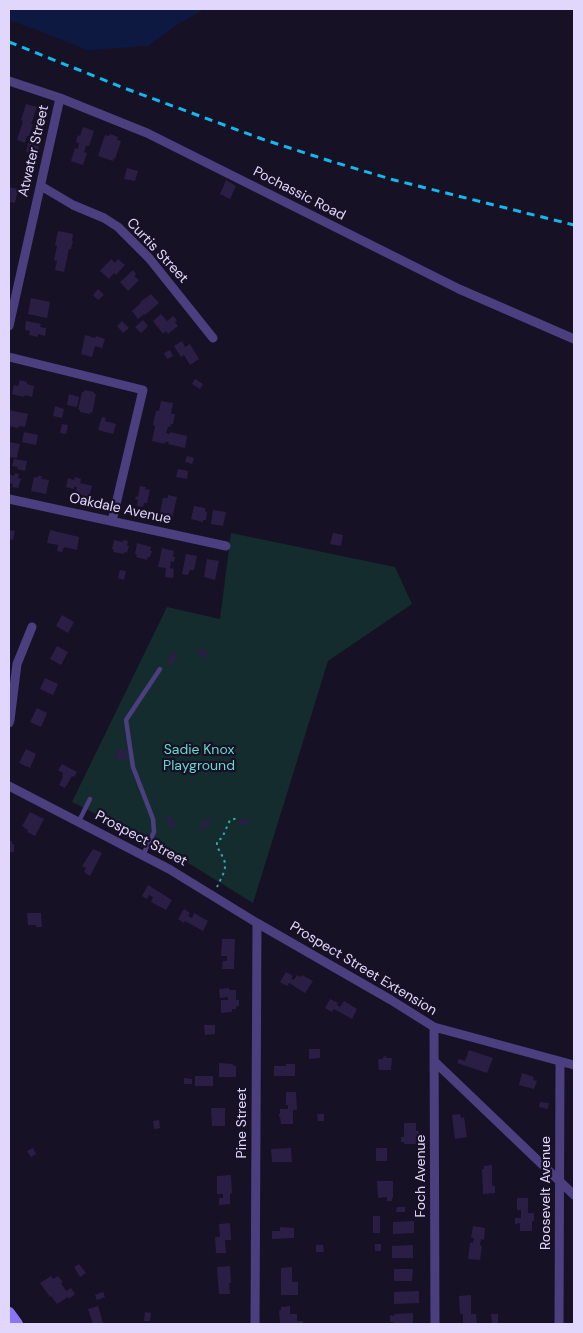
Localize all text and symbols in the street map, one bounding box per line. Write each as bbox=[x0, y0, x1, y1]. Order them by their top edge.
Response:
street label: Atwater Street bbox=[15, 103, 53, 199]
street label: Pochassic Road bbox=[250, 163, 348, 225]
street label: Curtis Street bbox=[123, 215, 191, 287]
street label: Oakdale Avenue bbox=[68, 490, 172, 528]
park label: Sadie Knox Playground bbox=[163, 742, 235, 774]
street label: Prospect Street bbox=[92, 808, 190, 870]
street label: Prospect Street Extension bbox=[287, 918, 439, 1020]
street label: Pine Street bbox=[234, 1088, 250, 1158]
street label: Foch Avenue bbox=[413, 1135, 429, 1217]
street label: Roosevelt Avenue bbox=[538, 1136, 554, 1250]

